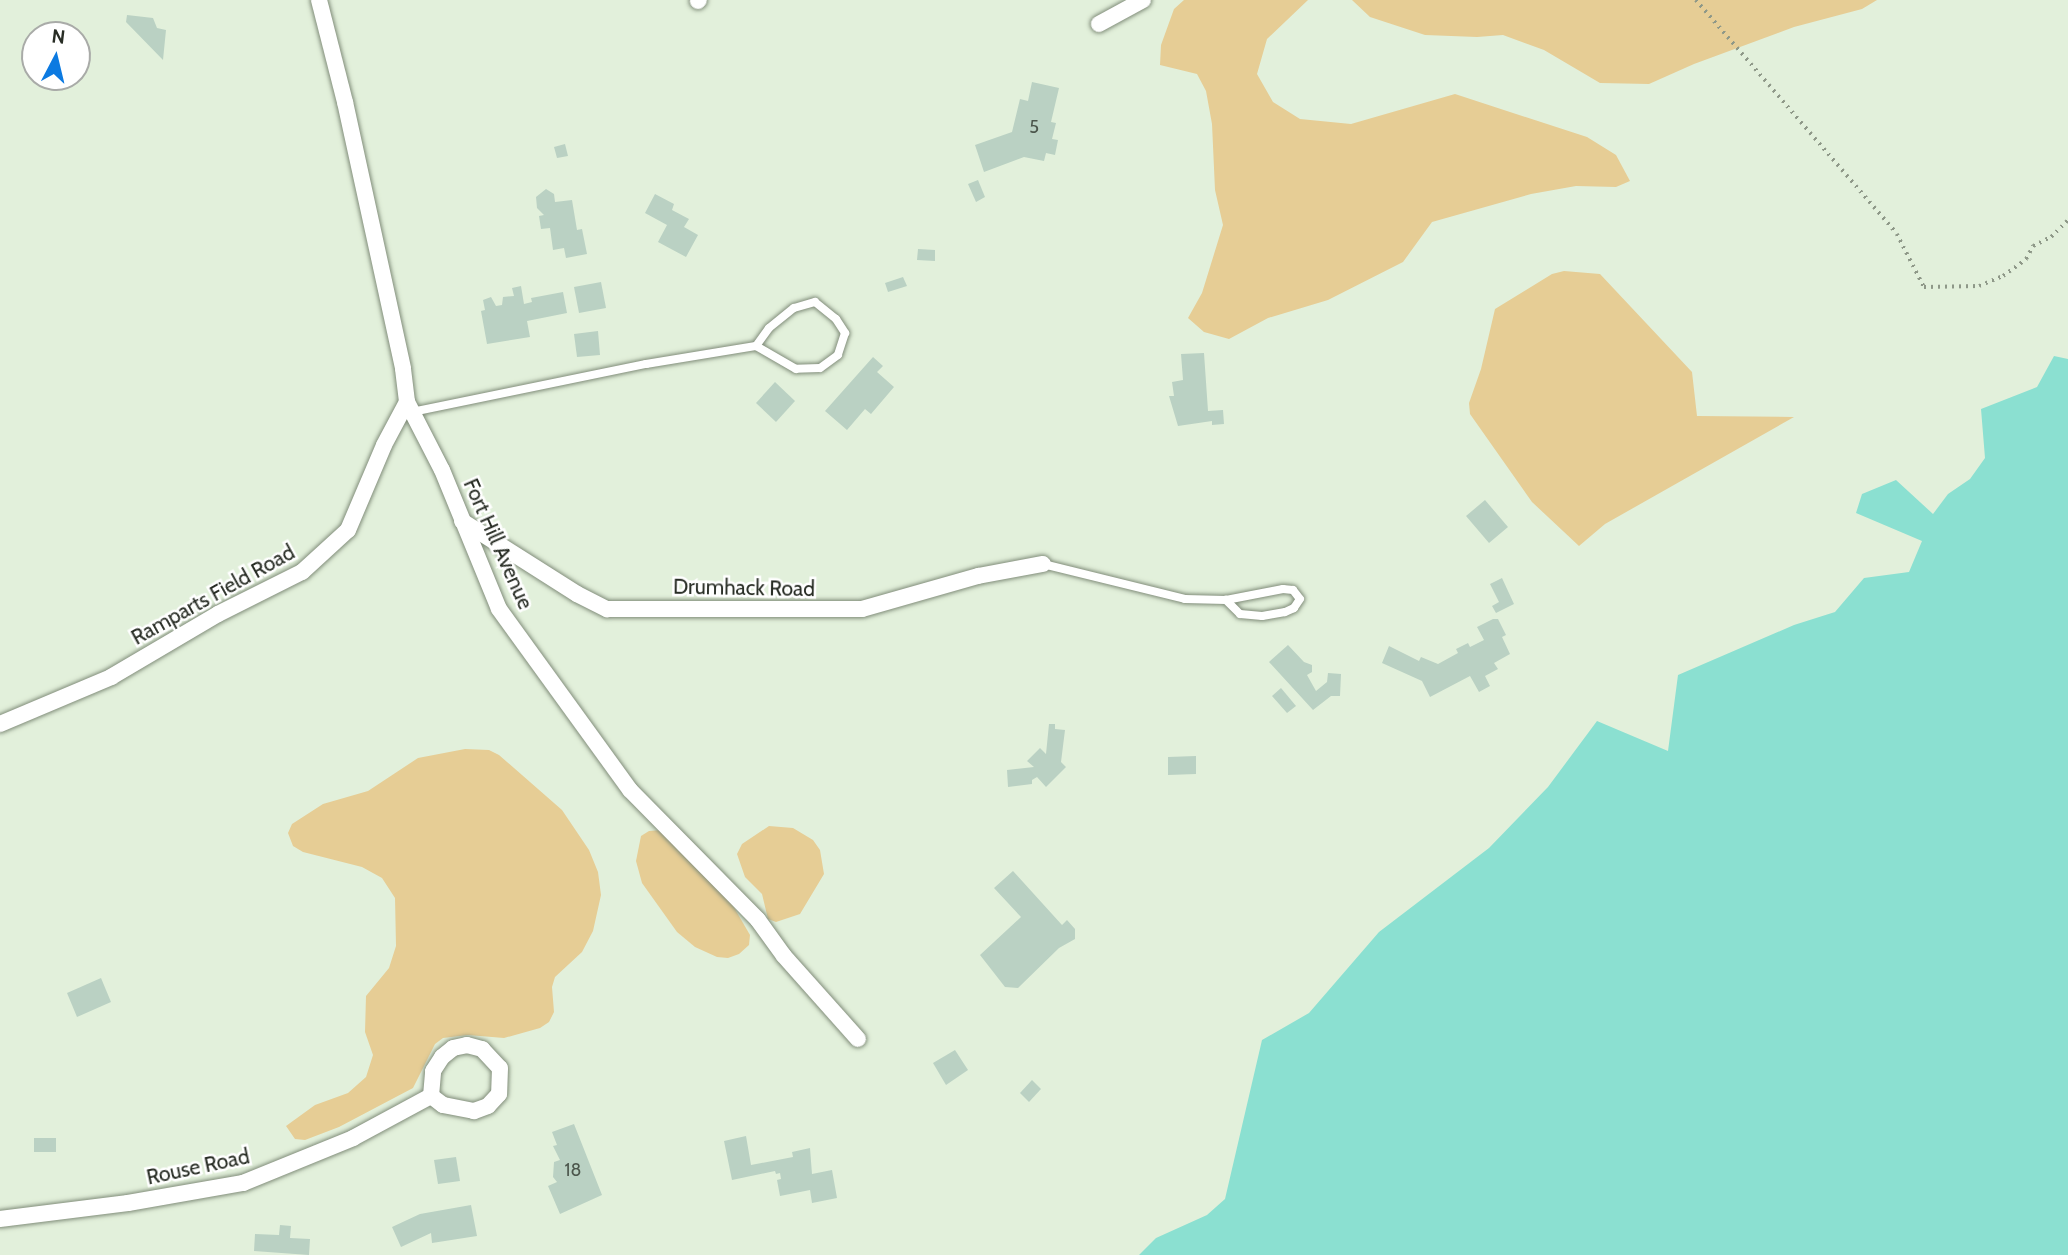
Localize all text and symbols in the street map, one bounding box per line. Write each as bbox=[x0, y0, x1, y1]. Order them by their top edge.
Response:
north arrow bbox=[21, 21, 91, 91]
text: N bbox=[50, 24, 66, 49]
house number: 5 bbox=[1029, 116, 1039, 138]
street label: Fort Hill Avenue bbox=[458, 475, 538, 613]
street label: Ramparts Field Road bbox=[127, 540, 299, 650]
street label: Drumhack Road bbox=[673, 574, 815, 602]
street label: Rouse Road bbox=[144, 1144, 252, 1190]
house number: 18 bbox=[565, 1159, 581, 1181]

